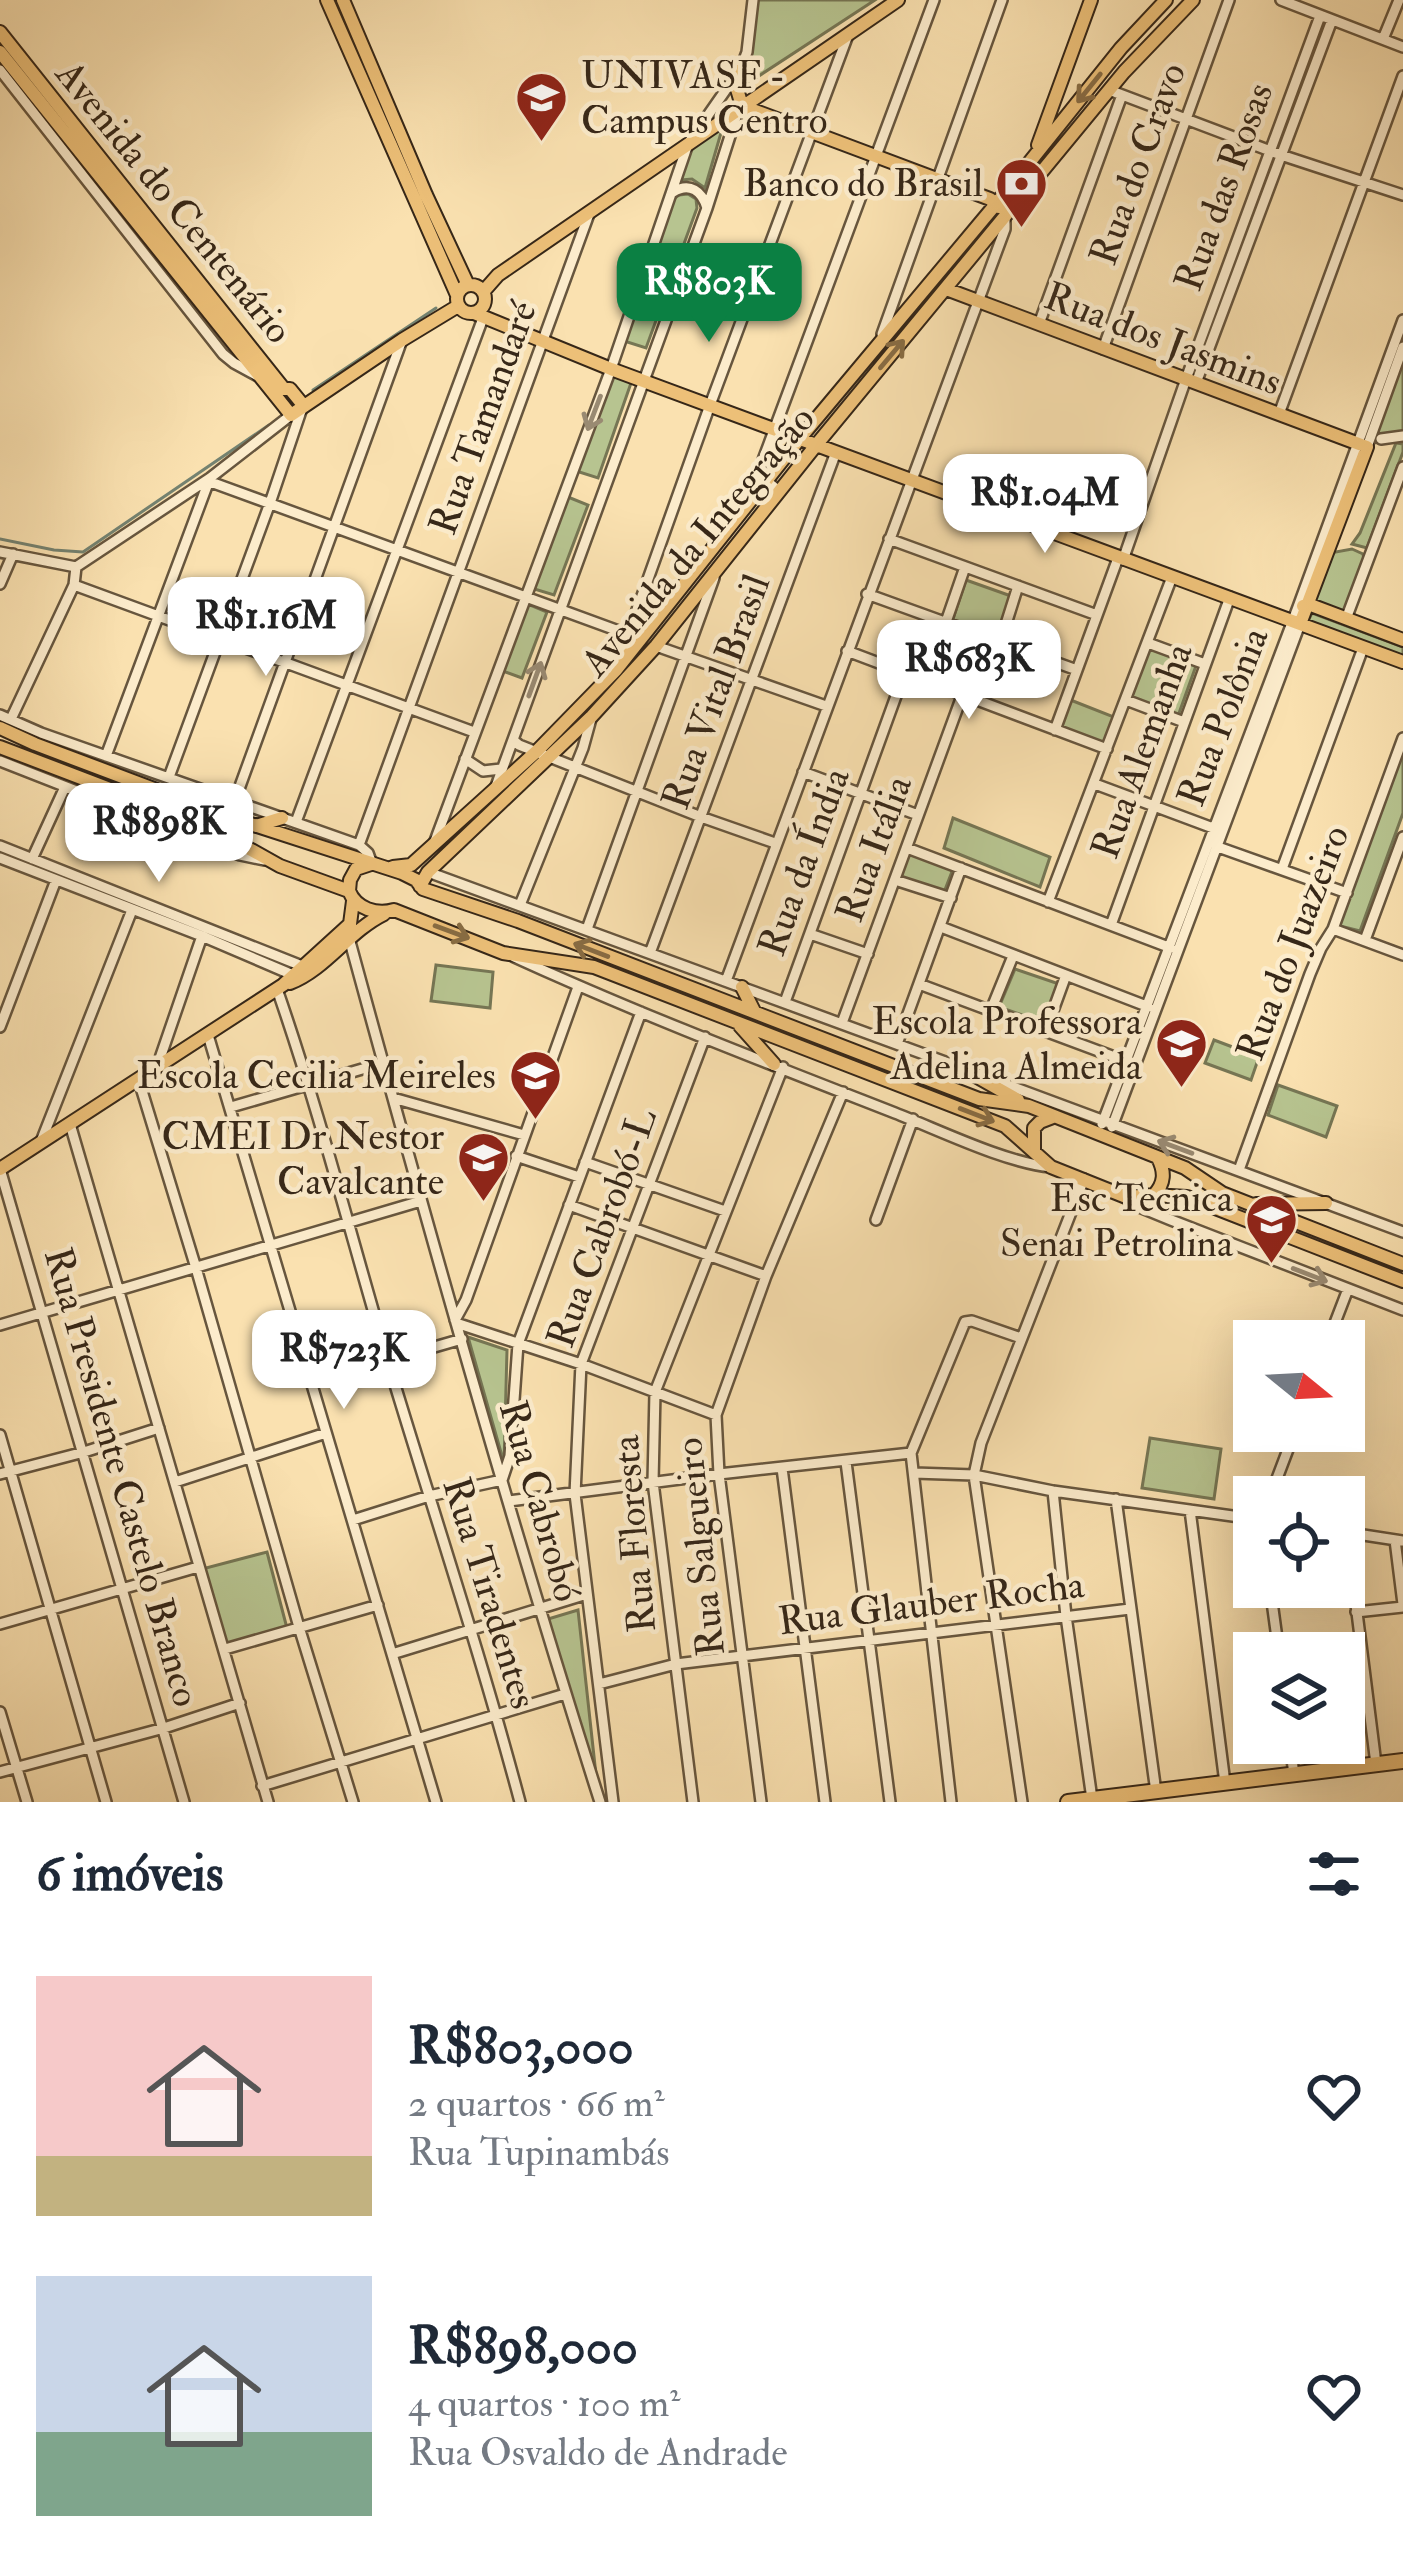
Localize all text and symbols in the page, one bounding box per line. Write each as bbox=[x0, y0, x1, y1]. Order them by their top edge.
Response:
street label: Avenida do Centenário bbox=[44, 50, 303, 353]
place label: UNIVASF - Campus Centro bbox=[581, 51, 828, 145]
street label: Rua do Cravo bbox=[1079, 56, 1197, 272]
school or university icon: UNIVASF - Campus Centro bbox=[514, 69, 570, 143]
one-way arrow bbox=[1076, 71, 1103, 103]
street label: Rua das Rosas bbox=[1164, 76, 1284, 298]
bank icon: Banco do Brasil bbox=[994, 155, 1050, 229]
place label: Banco do Brasil bbox=[743, 159, 983, 208]
pin: R$803K bbox=[611, 243, 807, 345]
text: R$803K bbox=[644, 257, 774, 306]
street label: Rua dos Jasmins bbox=[1038, 271, 1288, 407]
street label: Rua Tamandaré bbox=[418, 294, 548, 541]
one-way arrow bbox=[878, 339, 906, 370]
one-way arrow bbox=[582, 394, 604, 431]
street label: Avenida da Integração bbox=[570, 396, 826, 687]
pin: R$1.04M bbox=[934, 454, 1156, 556]
text: R$1.04M bbox=[970, 468, 1120, 517]
street label: Rua Vital Brasil bbox=[651, 568, 781, 816]
pin: R$1.16M bbox=[155, 577, 377, 679]
text: R$1.16M bbox=[195, 591, 337, 640]
pin: R$683K bbox=[871, 620, 1067, 722]
street label: Rua Polônia bbox=[1167, 620, 1280, 813]
text: R$683K bbox=[904, 634, 1034, 683]
street label: Rua Alemanha bbox=[1080, 636, 1204, 865]
one-way arrow bbox=[526, 661, 547, 698]
street label: Rua da Índia bbox=[747, 760, 861, 963]
street label: Rua Itália bbox=[825, 768, 923, 929]
pin: R$898K bbox=[61, 783, 257, 885]
text: R$898K bbox=[92, 797, 226, 846]
street label: Rua do Juazeiro bbox=[1226, 818, 1360, 1068]
one-way arrow bbox=[432, 923, 469, 944]
one-way arrow bbox=[574, 937, 611, 959]
place label: Escola Professora Adelina Almeida bbox=[872, 997, 1143, 1091]
school or university icon: Escola Professora Adelina Almeida bbox=[1153, 1015, 1209, 1089]
school or university icon: Escola Cecilia Meireles bbox=[507, 1047, 563, 1121]
place label: Escola Cecilia Meireles bbox=[137, 1051, 496, 1100]
street label: Rua Cabrobó-L bbox=[536, 1102, 668, 1354]
one-way arrow bbox=[957, 1106, 994, 1127]
place label: CMEI Dr Nestor Cavalcante bbox=[162, 1112, 444, 1206]
school or university icon: CMEI Dr Nestor Cavalcante bbox=[455, 1130, 511, 1204]
one-way arrow bbox=[1158, 1134, 1195, 1156]
place label: Esc Tecnica Senai Petrolina bbox=[1000, 1174, 1234, 1268]
school or university icon: Esc Tecnica Senai Petrolina bbox=[1244, 1192, 1300, 1266]
street label: Rua Presidente Castelo Branco bbox=[33, 1242, 211, 1712]
one-way arrow bbox=[1291, 1265, 1328, 1287]
pin: R$723K bbox=[246, 1310, 442, 1412]
north arrow bbox=[1233, 1320, 1365, 1452]
map controls bbox=[1233, 1320, 1365, 1764]
text: R$723K bbox=[279, 1324, 409, 1373]
street label: Rua Cabrobó bbox=[488, 1395, 592, 1607]
street label: Rua Floresta bbox=[601, 1432, 667, 1635]
street label: Rua Salgueiro bbox=[664, 1435, 736, 1659]
street label: Rua Tiradentes bbox=[432, 1472, 548, 1714]
button: locate bbox=[1233, 1476, 1365, 1608]
street label: Rua Glauber Rocha bbox=[775, 1560, 1088, 1646]
button: layers bbox=[1233, 1632, 1365, 1764]
icon: filters bbox=[1301, 1841, 1367, 1907]
text: 6 imóveis bbox=[36, 1842, 223, 1906]
text: R$803,000 bbox=[408, 2015, 634, 2079]
icon: home bbox=[132, 2024, 276, 2168]
icon: heart bbox=[1301, 2063, 1367, 2129]
text: 2 quartos · 66 m² bbox=[408, 2079, 665, 2128]
text: Rua Tupinambás bbox=[408, 2128, 670, 2177]
text: R$898,000 bbox=[408, 2315, 638, 2379]
icon: home bbox=[132, 2324, 276, 2468]
icon: heart bbox=[1301, 2363, 1367, 2429]
text: 4 quartos · 100 m² bbox=[408, 2379, 680, 2428]
text: Rua Osvaldo de Andrade bbox=[408, 2428, 787, 2477]

